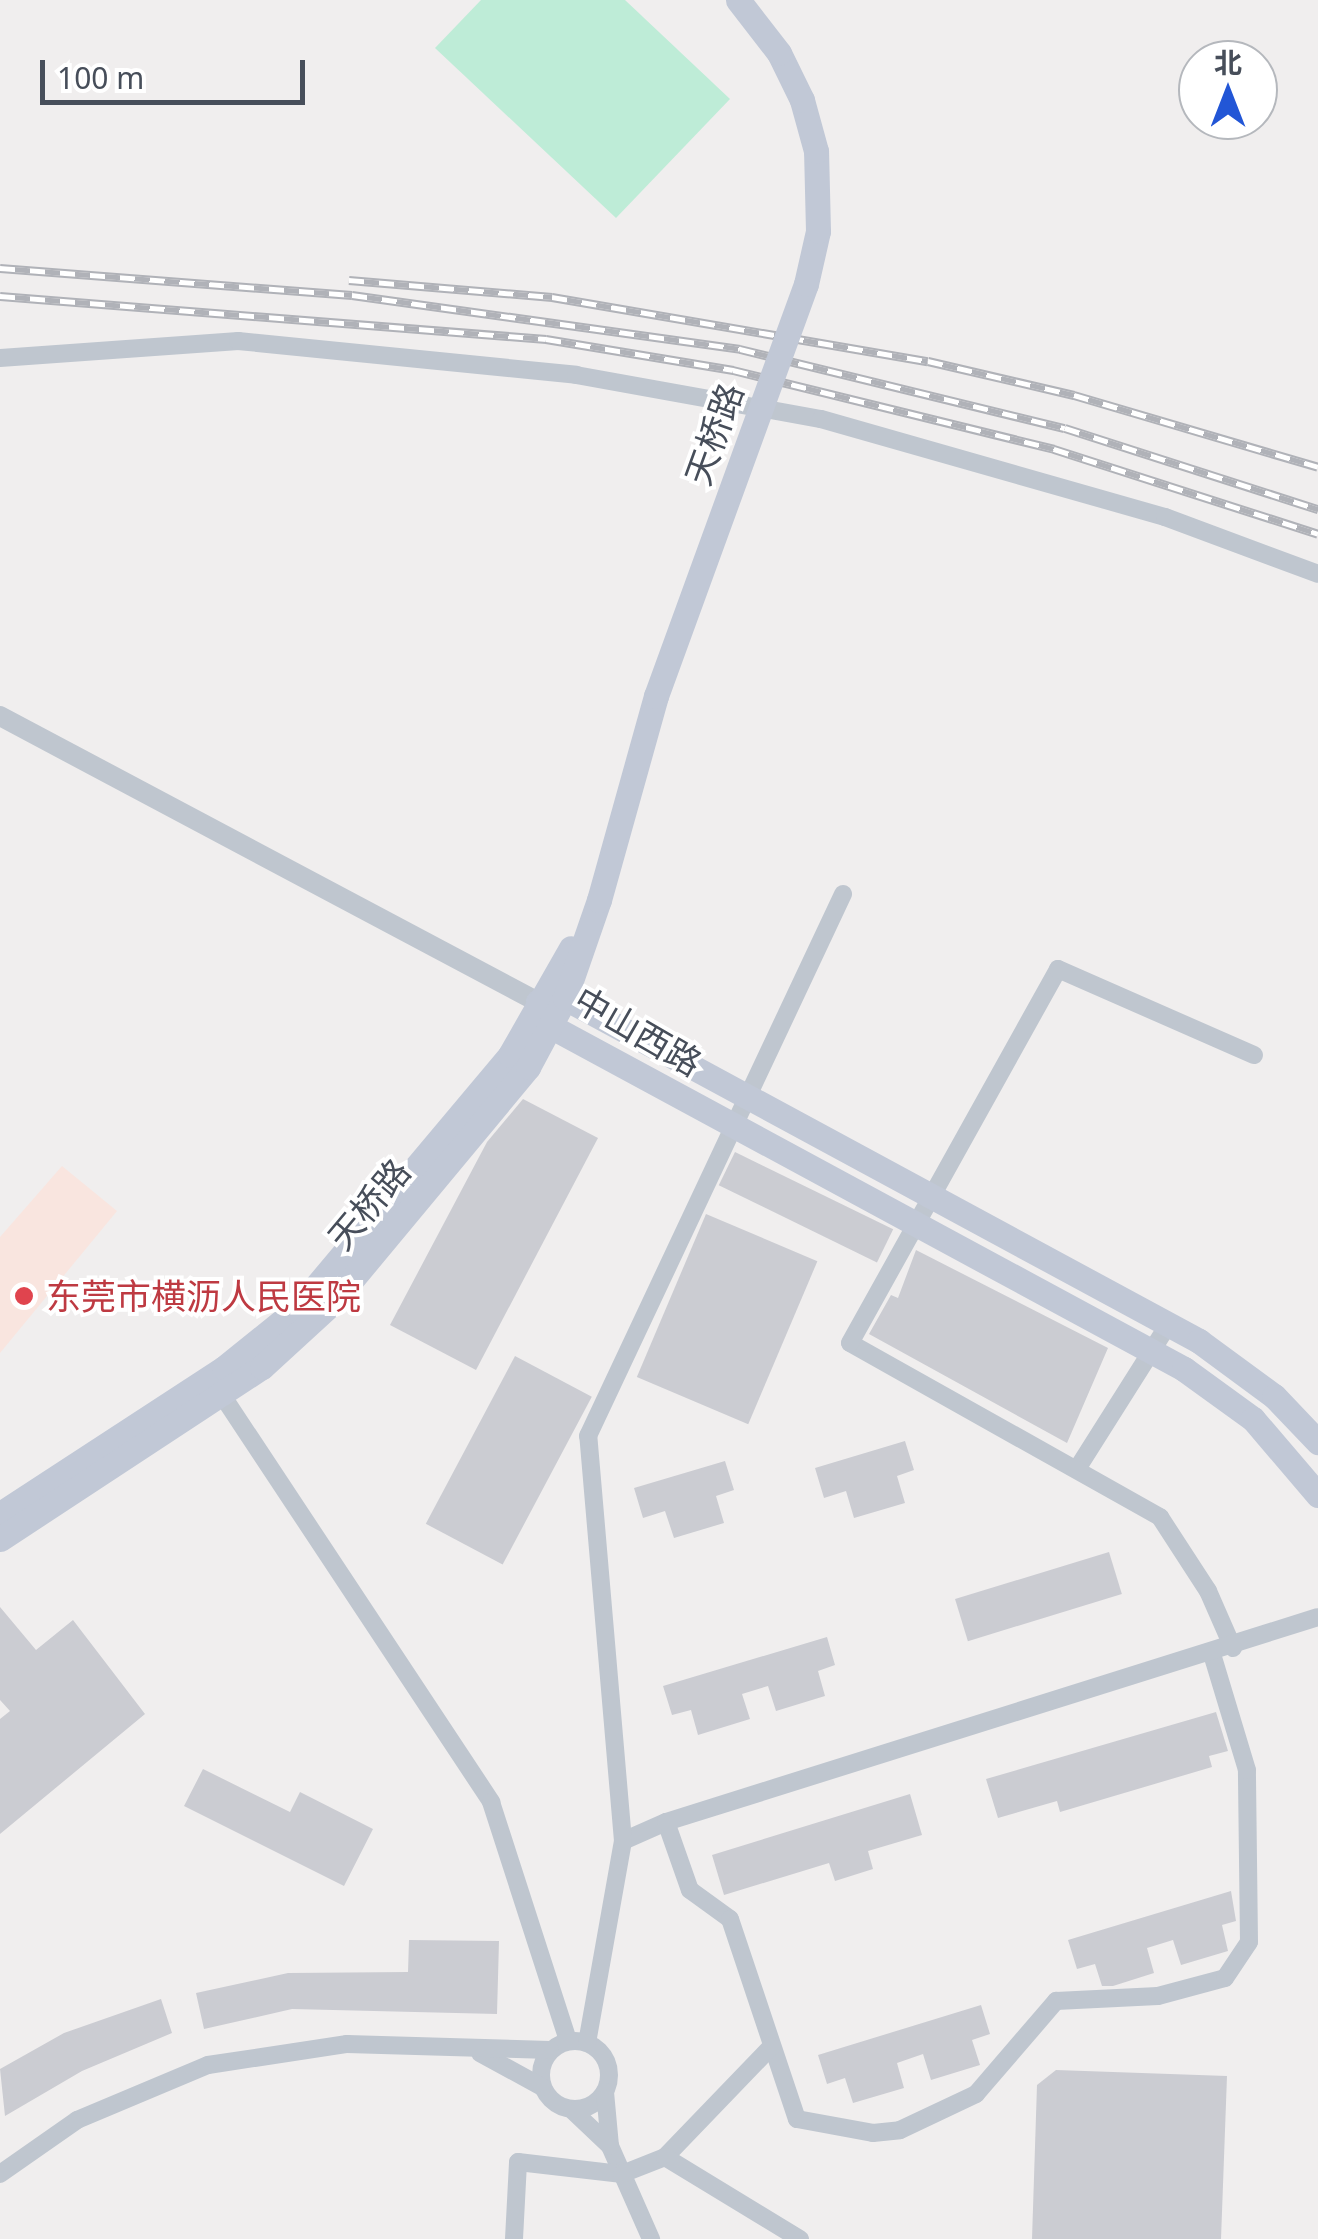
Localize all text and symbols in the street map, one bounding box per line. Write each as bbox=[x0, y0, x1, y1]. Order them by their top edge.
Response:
scale bar bbox=[45, 40, 310, 102]
north arrow bbox=[1178, 40, 1278, 140]
text: 北 bbox=[1214, 43, 1242, 81]
text: 100 m bbox=[57, 57, 144, 98]
street label: 天桥路 bbox=[676, 377, 752, 491]
street label: 中山西路 bbox=[567, 978, 709, 1084]
street label: 天桥路 bbox=[319, 1150, 419, 1258]
place label: 东莞市横沥人民医院 bbox=[46, 1275, 361, 1317]
marker: 东莞市横沥人民医院 bbox=[11, 1283, 37, 1309]

